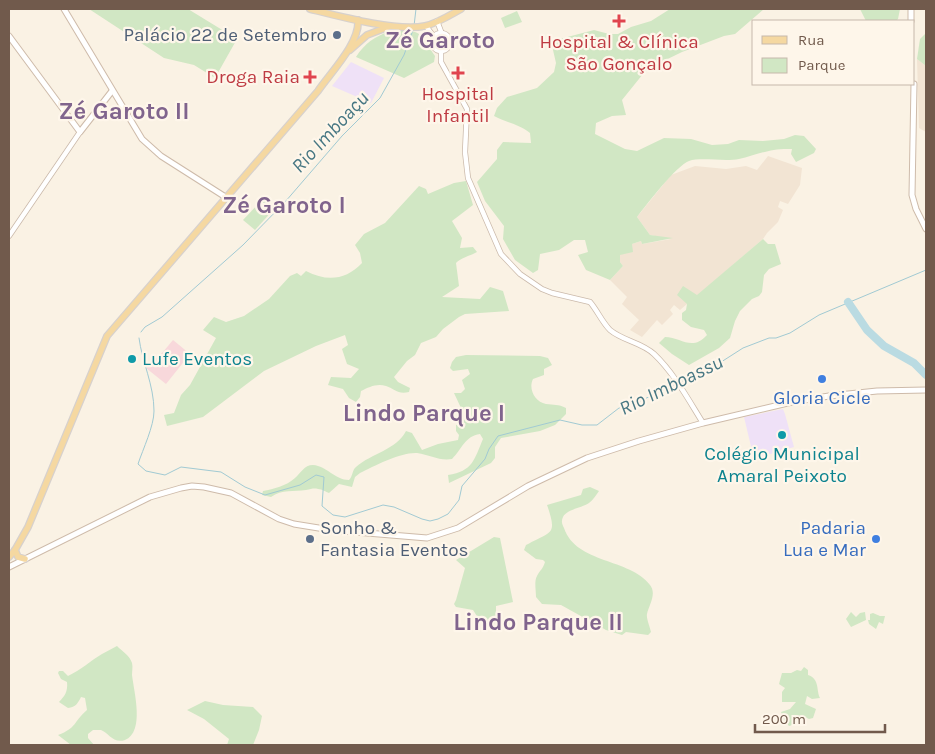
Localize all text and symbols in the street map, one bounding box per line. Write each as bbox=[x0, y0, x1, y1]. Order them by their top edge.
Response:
marker: Hospital & Clínica São Gonçalo bbox=[612, 14, 626, 28]
legend bbox=[752, 20, 915, 85]
place label: Palácio 22 de Setembro bbox=[123, 24, 327, 46]
district label: Zé Garoto bbox=[385, 26, 495, 54]
marker: Palácio 22 de Setembro bbox=[331, 29, 343, 41]
place label: Hospital & Clínica São Gonçalo bbox=[539, 31, 699, 75]
text: Rua bbox=[798, 31, 825, 49]
text: Parque bbox=[798, 56, 846, 74]
place label: Droga Raia bbox=[206, 66, 300, 88]
marker: Hospital Infantil bbox=[451, 66, 465, 80]
marker: Droga Raia bbox=[304, 71, 316, 83]
place label: Hospital Infantil bbox=[422, 83, 494, 127]
water label: Rio Imboaçu bbox=[286, 87, 374, 177]
district label: Zé Garoto II bbox=[59, 97, 189, 125]
district label: Zé Garoto I bbox=[222, 191, 346, 219]
place label: Lufe Eventos bbox=[142, 348, 252, 370]
water label: Rio Imboassu bbox=[615, 350, 727, 420]
marker: Lufe Eventos bbox=[126, 353, 138, 365]
marker: Gloria Cicle bbox=[816, 373, 828, 385]
place label: Gloria Cicle bbox=[773, 387, 871, 409]
district label: Lindo Parque I bbox=[343, 399, 505, 427]
marker: Colégio Municipal Amaral Peixoto bbox=[776, 429, 788, 441]
place label: Colégio Municipal Amaral Peixoto bbox=[704, 443, 860, 487]
place label: Sonho & Fantasia Eventos bbox=[320, 517, 469, 561]
place label: Padaria Lua e Mar bbox=[783, 517, 866, 561]
marker: Sonho & Fantasia Eventos bbox=[304, 533, 316, 545]
marker: Padaria Lua e Mar bbox=[870, 533, 882, 545]
district label: Lindo Parque II bbox=[453, 608, 623, 636]
scale bar bbox=[755, 702, 885, 734]
text: 200 m bbox=[762, 710, 806, 728]

